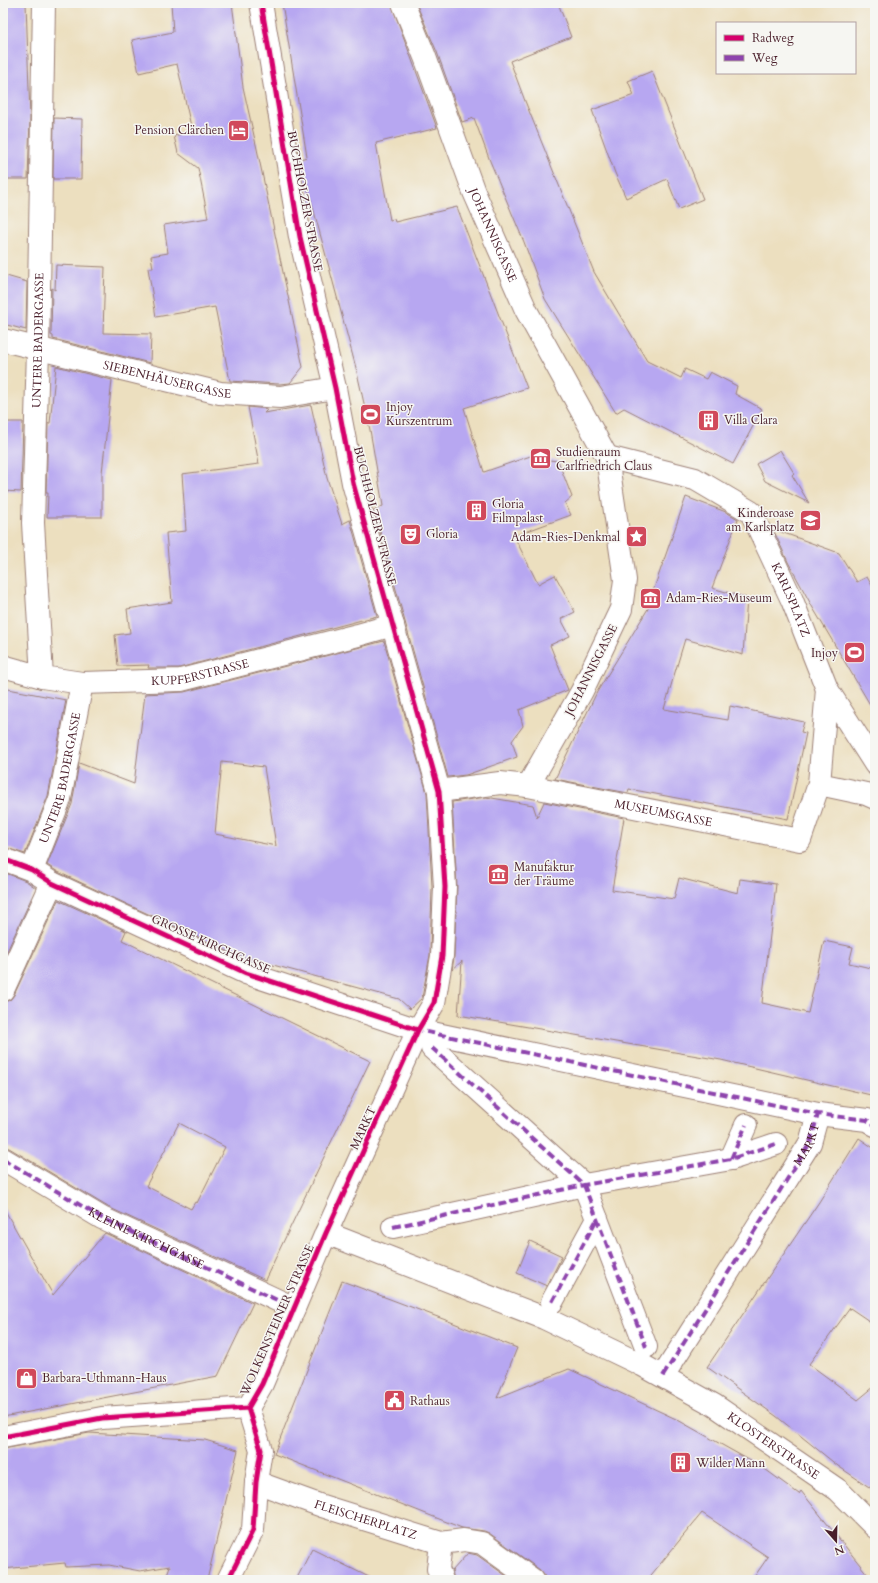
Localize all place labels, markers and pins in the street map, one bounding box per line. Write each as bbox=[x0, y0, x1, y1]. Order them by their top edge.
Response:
hotel icon: Pension Clärchen bbox=[226, 117, 252, 143]
place label: Pension Clärchen bbox=[134, 122, 224, 138]
place label: Injoy Kurszentrum bbox=[386, 399, 453, 429]
sports icon: Injoy Kurszentrum bbox=[358, 401, 384, 427]
building icon: Villa Clara bbox=[695, 407, 721, 433]
place label: Villa Clara bbox=[724, 412, 778, 428]
place label: Studienraum Carlfriedrich Claus bbox=[556, 444, 652, 474]
museum icon: Studienraum Carlfriedrich Claus bbox=[528, 446, 554, 472]
place label: Gloria Filmpalast bbox=[492, 496, 543, 526]
building icon: Gloria Filmpalast bbox=[464, 498, 490, 524]
place label: Kinderoase am Karlsplatz bbox=[726, 505, 795, 535]
school or university icon: Kinderoase am Karlsplatz bbox=[797, 507, 823, 533]
theatre icon: Gloria bbox=[398, 521, 424, 547]
place icon: Adam-Ries-Denkmal bbox=[623, 524, 649, 550]
place label: Gloria bbox=[426, 526, 459, 542]
place label: Adam-Ries-Denkmal bbox=[511, 529, 620, 545]
museum icon: Adam-Ries-Museum bbox=[638, 585, 664, 611]
place label: Adam-Ries-Museum bbox=[666, 590, 773, 606]
sports icon: Injoy bbox=[841, 640, 867, 666]
place label: Injoy bbox=[811, 645, 839, 661]
place label: Manufaktur der Träume bbox=[514, 859, 575, 889]
museum icon: Manufaktur der Träume bbox=[486, 861, 512, 887]
shop icon: Barbara-Uthmann-Haus bbox=[14, 1365, 40, 1391]
place label: Barbara-Uthmann-Haus bbox=[42, 1370, 167, 1386]
public building icon: Rathaus bbox=[382, 1388, 408, 1414]
place label: Rathaus bbox=[410, 1393, 450, 1409]
building icon: Wilder Mann bbox=[667, 1450, 693, 1476]
place label: Wilder Mann bbox=[695, 1455, 765, 1471]

